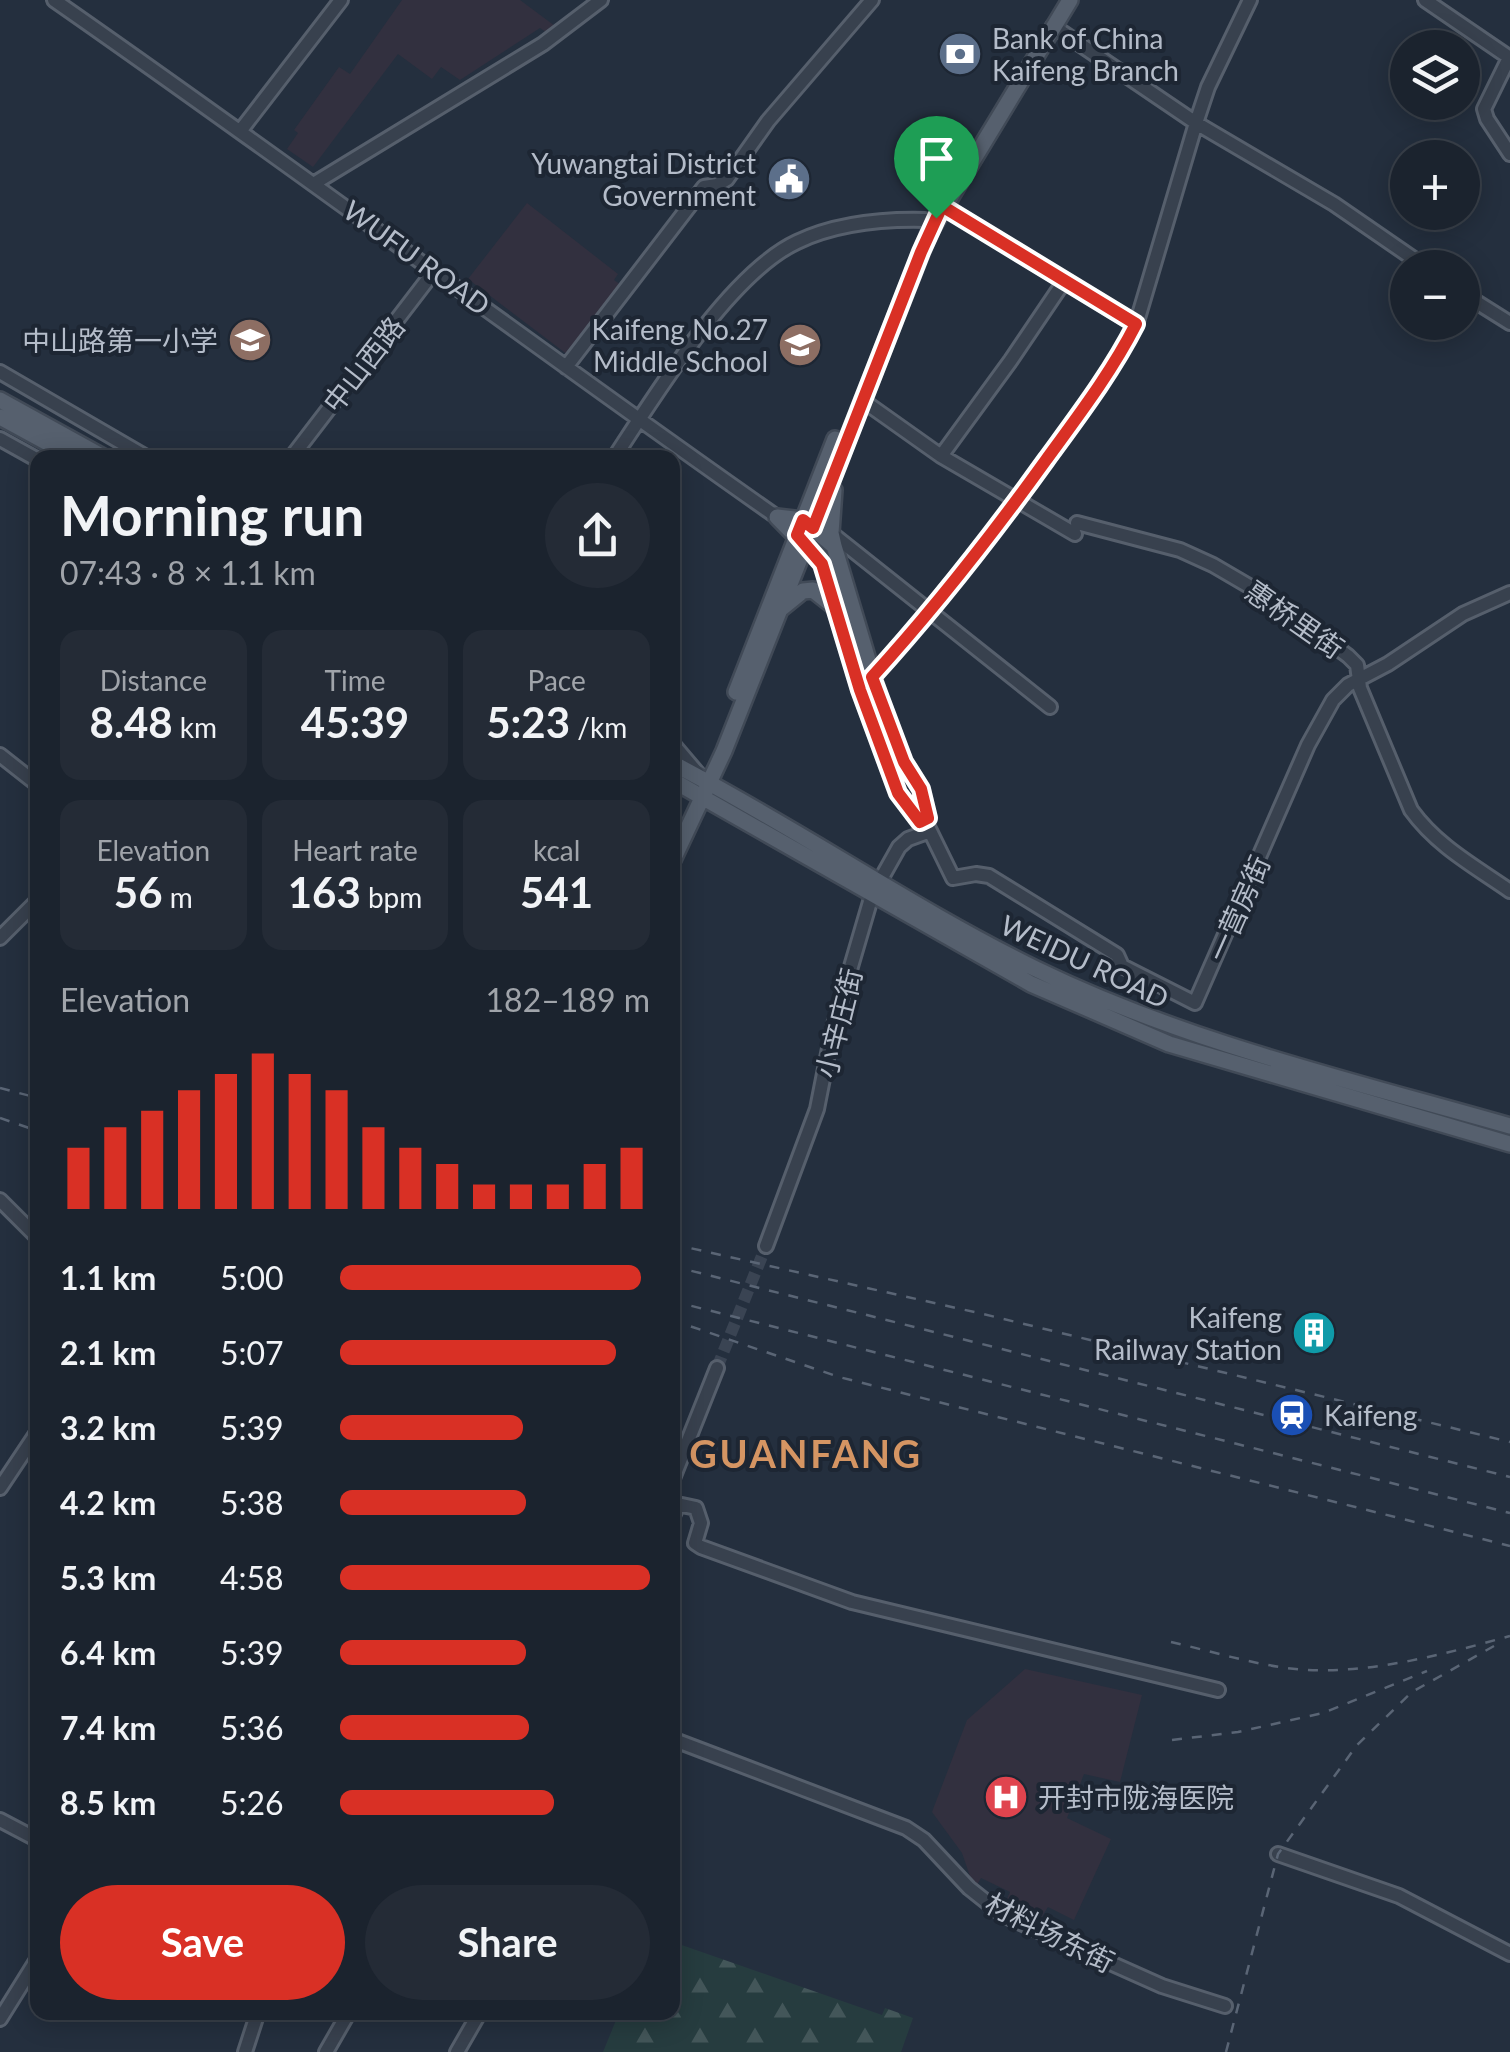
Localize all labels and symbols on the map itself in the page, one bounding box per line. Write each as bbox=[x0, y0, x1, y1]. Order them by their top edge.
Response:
place label: Bank of China Kaifeng Branch bbox=[992, 21, 1179, 87]
bank icon: Bank of China Kaifeng Branch bbox=[937, 31, 983, 77]
pin bbox=[894, 116, 979, 219]
place label: Yuwangtai District Government bbox=[531, 146, 756, 212]
public building icon: Yuwangtai District Government bbox=[766, 156, 812, 202]
street label: WUFU ROAD bbox=[337, 192, 497, 322]
street label: 中山西路 bbox=[315, 309, 411, 419]
place label: Kaifeng No.27 Middle School bbox=[592, 312, 768, 378]
school or university icon: 中山路第一小学 bbox=[227, 317, 273, 363]
school or university icon: Kaifeng No.27 Middle School bbox=[777, 322, 823, 368]
place label: 中山路第一小学 bbox=[22, 323, 218, 357]
street label: 惠桥里街 bbox=[1239, 573, 1351, 665]
street label: 一营房街 bbox=[1200, 850, 1276, 966]
street label: WEIDU ROAD bbox=[996, 907, 1174, 1015]
street label: 小辛庄街 bbox=[808, 965, 868, 1081]
place label: Kaifeng Railway Station bbox=[1094, 1300, 1282, 1366]
building icon: Kaifeng Railway Station bbox=[1291, 1310, 1337, 1356]
station icon: Kaifeng bbox=[1269, 1392, 1315, 1438]
place label: Kaifeng bbox=[1324, 1398, 1417, 1432]
district label: GUANFANG bbox=[689, 1430, 923, 1476]
hospital icon: 开封市陇海医院 bbox=[983, 1774, 1029, 1820]
place label: 开封市陇海医院 bbox=[1038, 1780, 1234, 1814]
street label: 材料场东街 bbox=[980, 1885, 1120, 1979]

